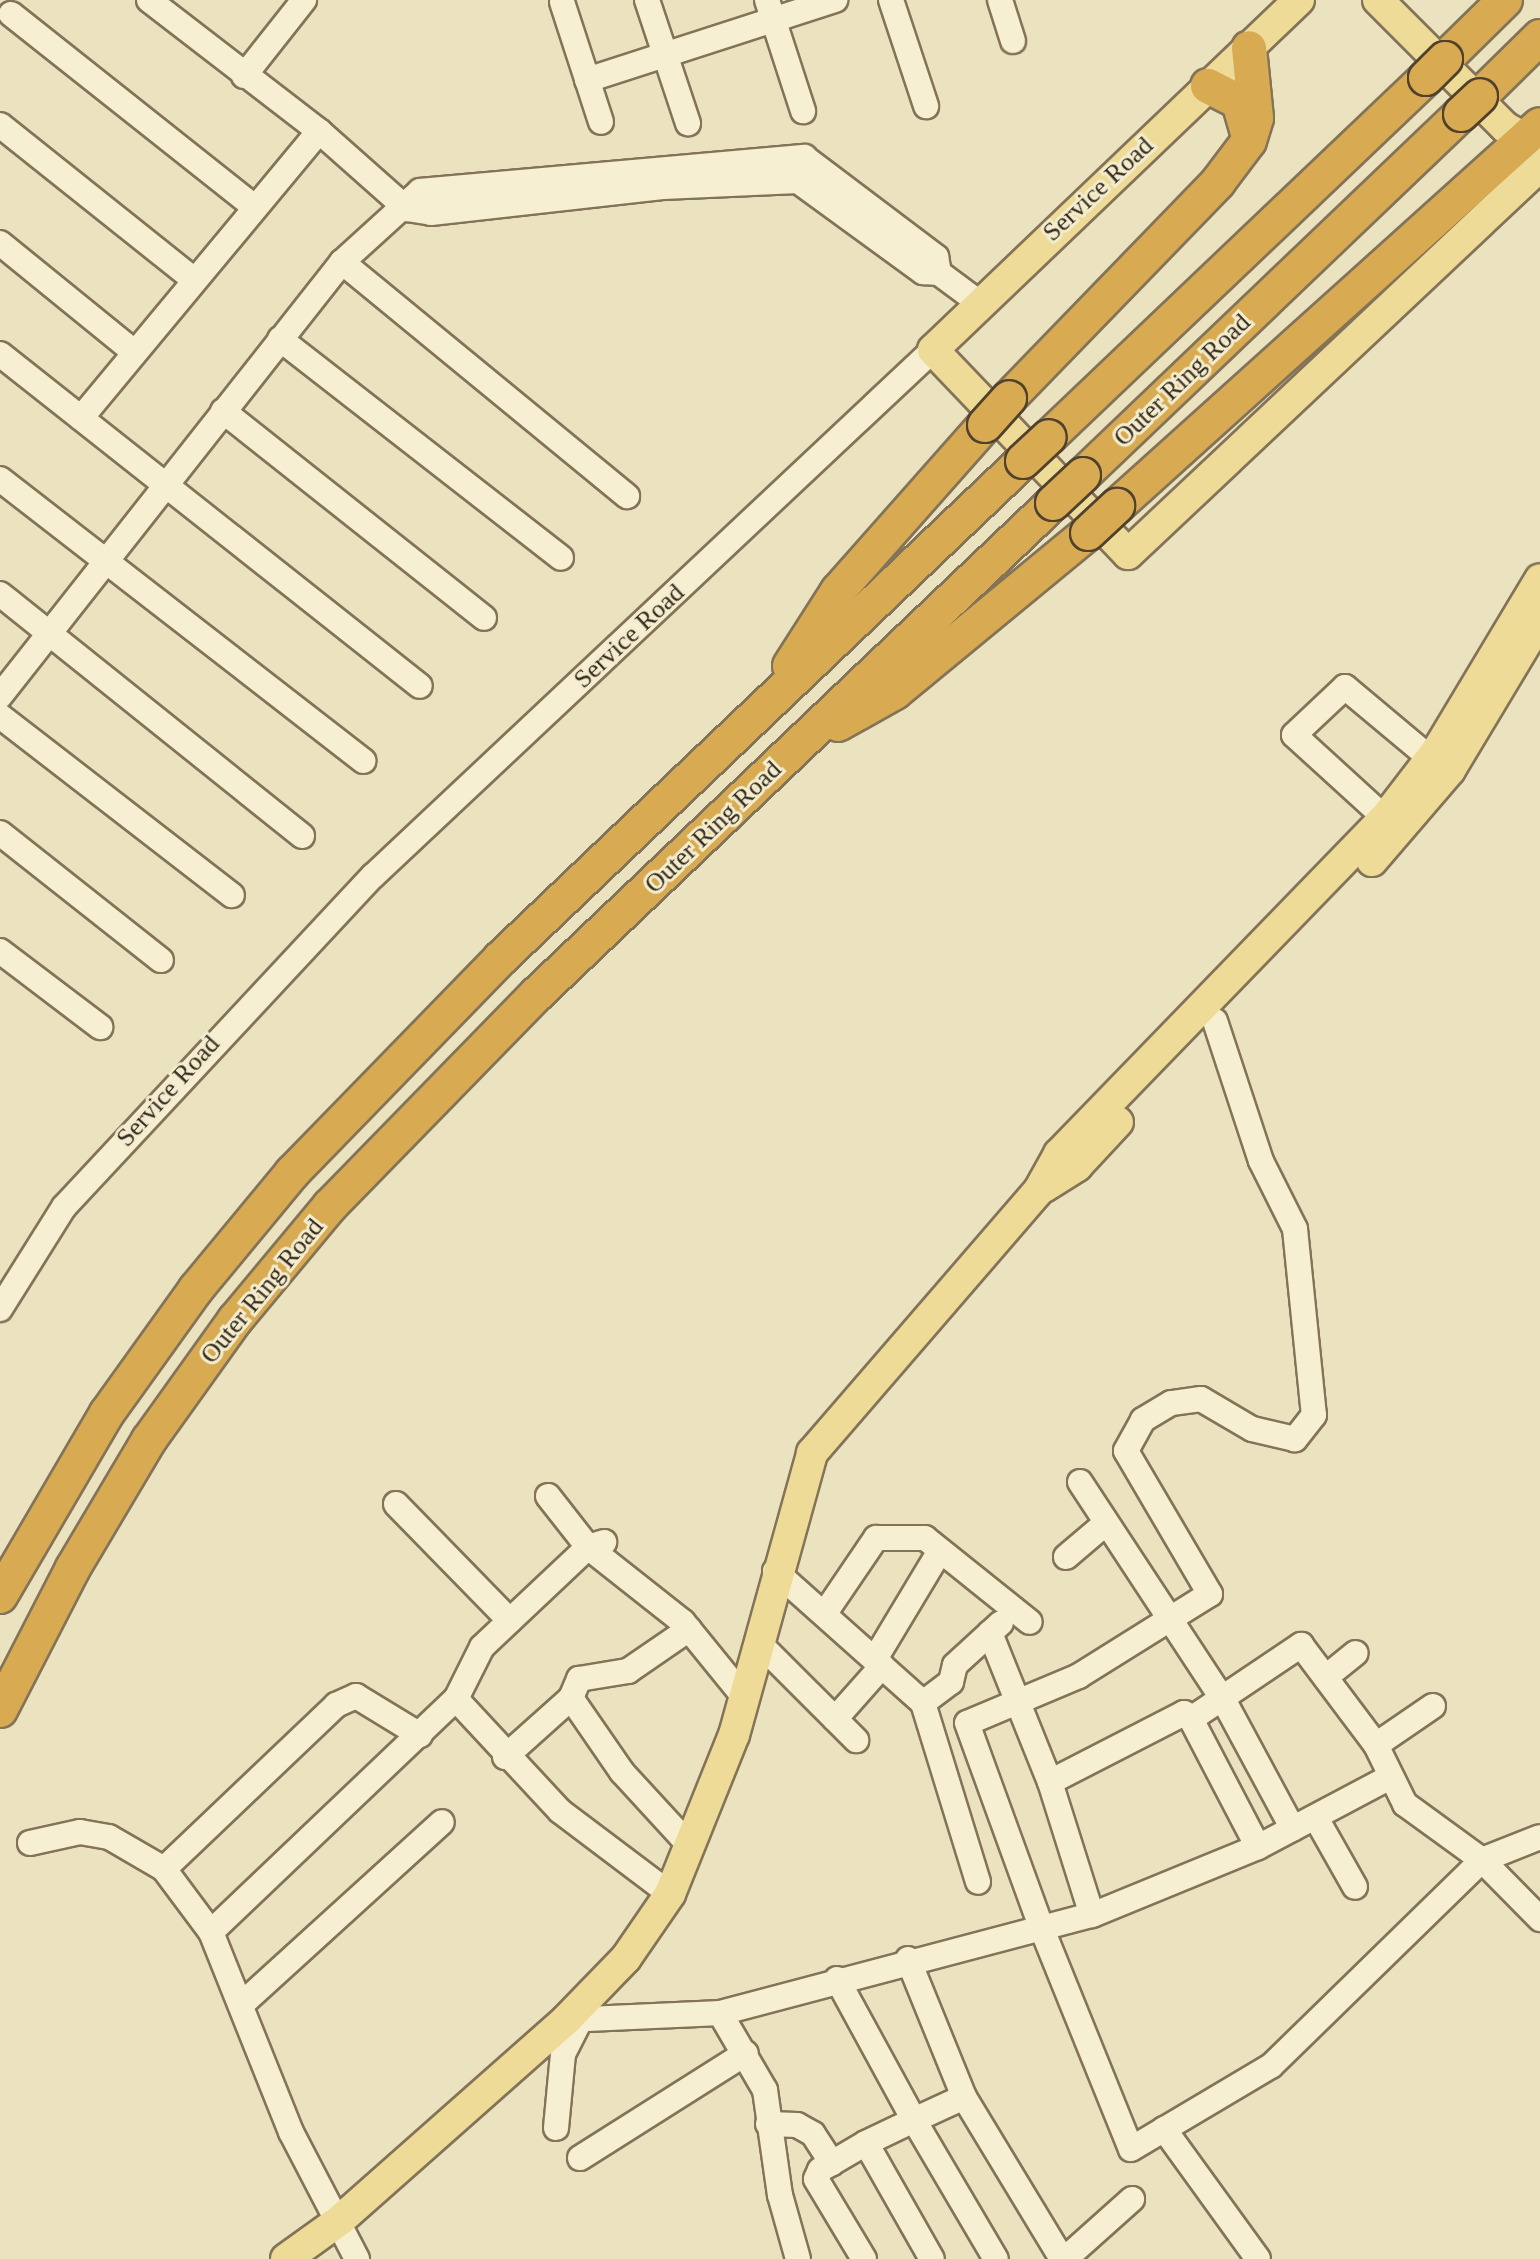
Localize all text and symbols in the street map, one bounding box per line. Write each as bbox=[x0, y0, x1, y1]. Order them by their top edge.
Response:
street label: Service Road bbox=[1036, 130, 1160, 248]
street label: Outer Ring Road bbox=[1107, 307, 1257, 453]
street label: Service Road bbox=[567, 577, 691, 695]
street label: Outer Ring Road bbox=[638, 754, 788, 900]
street label: Service Road bbox=[110, 1029, 226, 1153]
street label: Outer Ring Road bbox=[194, 1212, 330, 1370]

